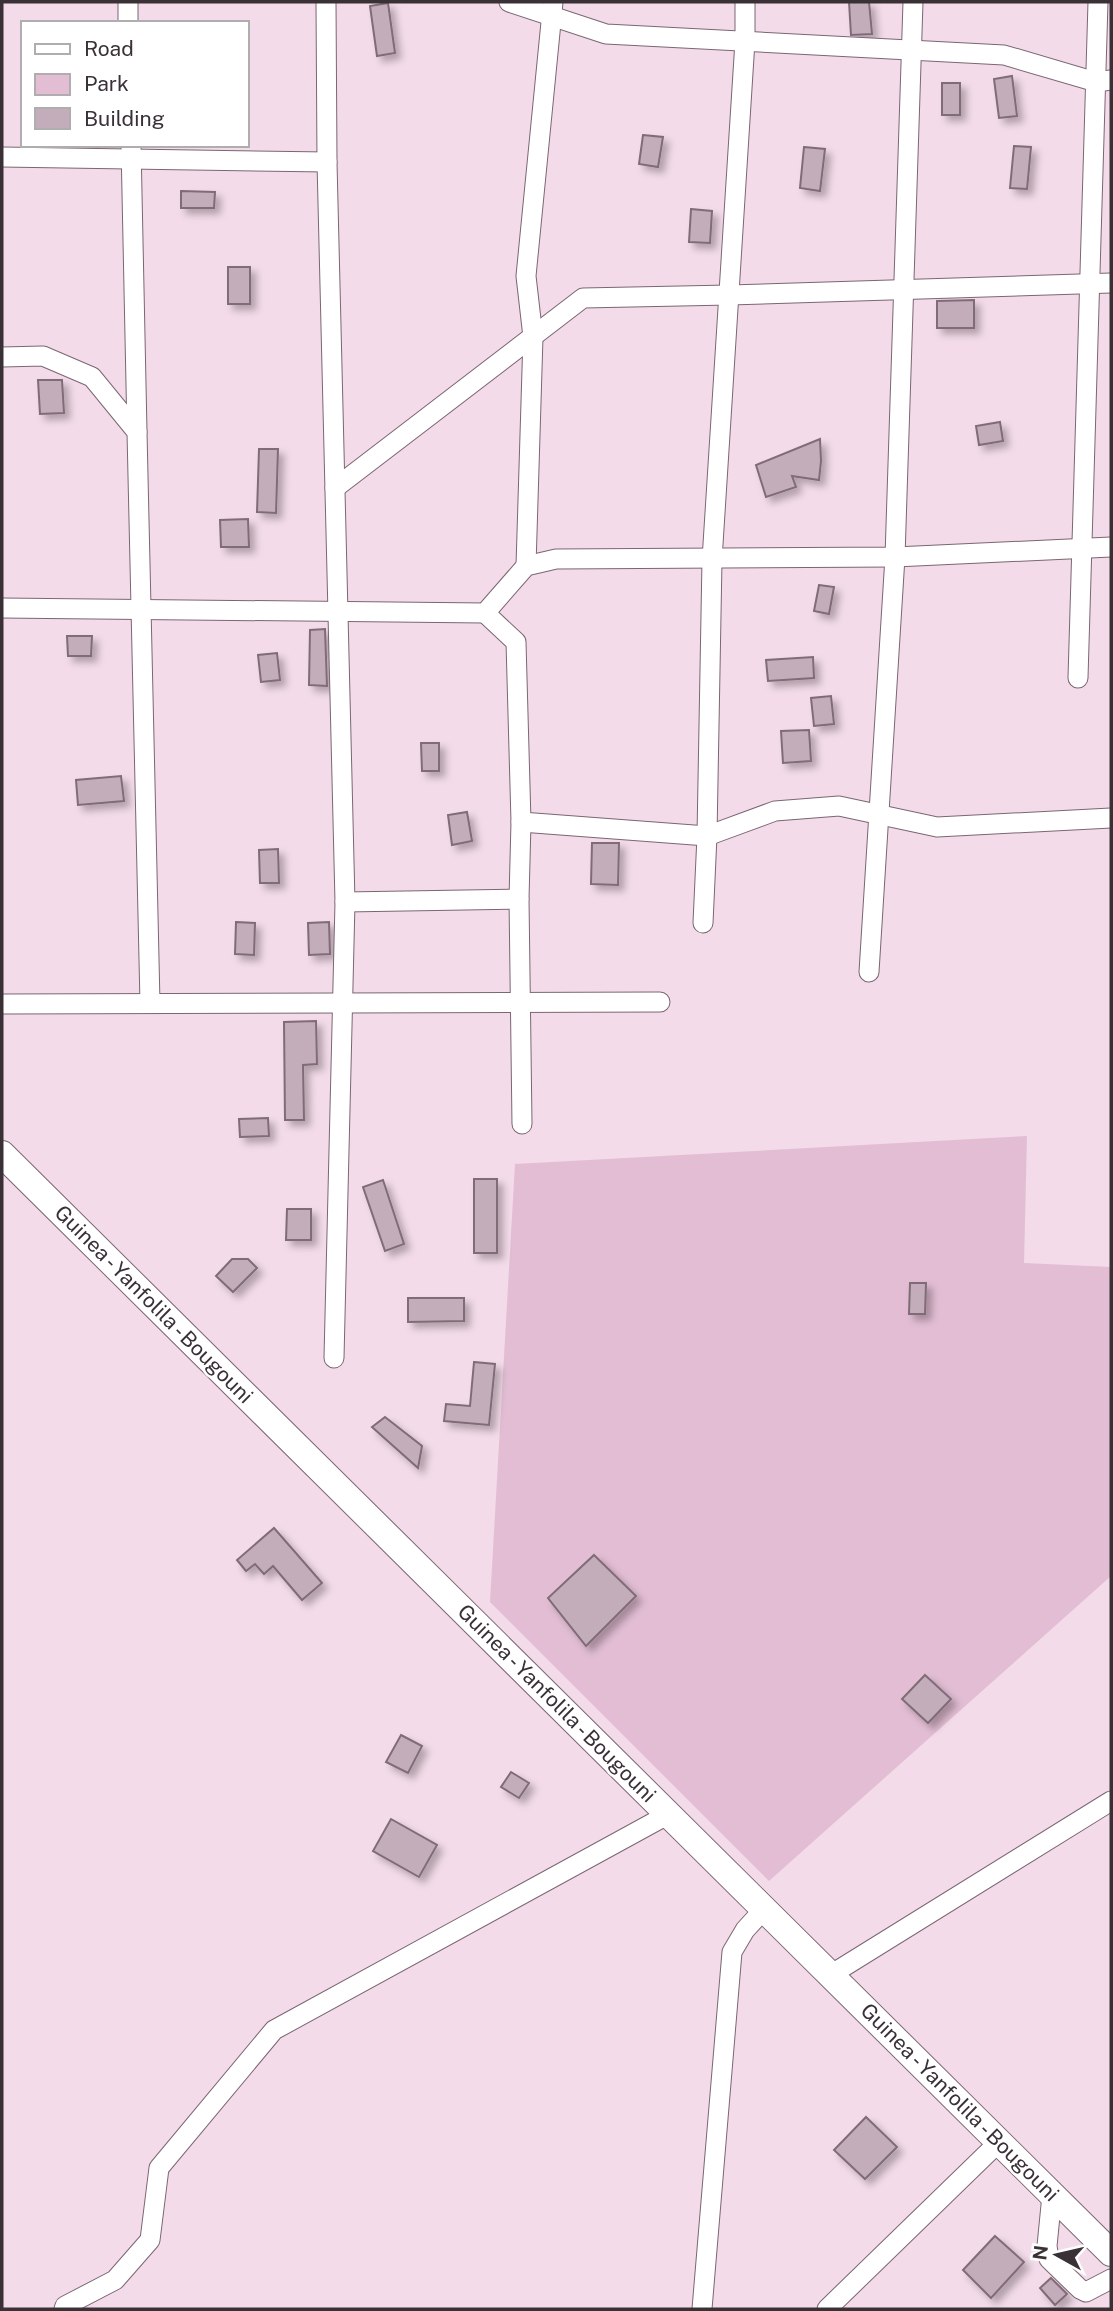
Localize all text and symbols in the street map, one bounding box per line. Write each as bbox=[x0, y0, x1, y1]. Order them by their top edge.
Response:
legend bbox=[21, 21, 248, 147]
text: Road bbox=[84, 36, 134, 61]
text: Park bbox=[84, 71, 129, 96]
text: Building bbox=[84, 106, 165, 131]
street label: Guinea - Yanfolila - Bougouni bbox=[50, 1200, 258, 1408]
street label: Guinea - Yanfolila - Bougouni bbox=[453, 1599, 661, 1807]
street label: Guinea - Yanfolila - Bougouni bbox=[856, 1998, 1064, 2206]
north arrow bbox=[1022, 2220, 1092, 2290]
text: N bbox=[1028, 2244, 1052, 2262]

